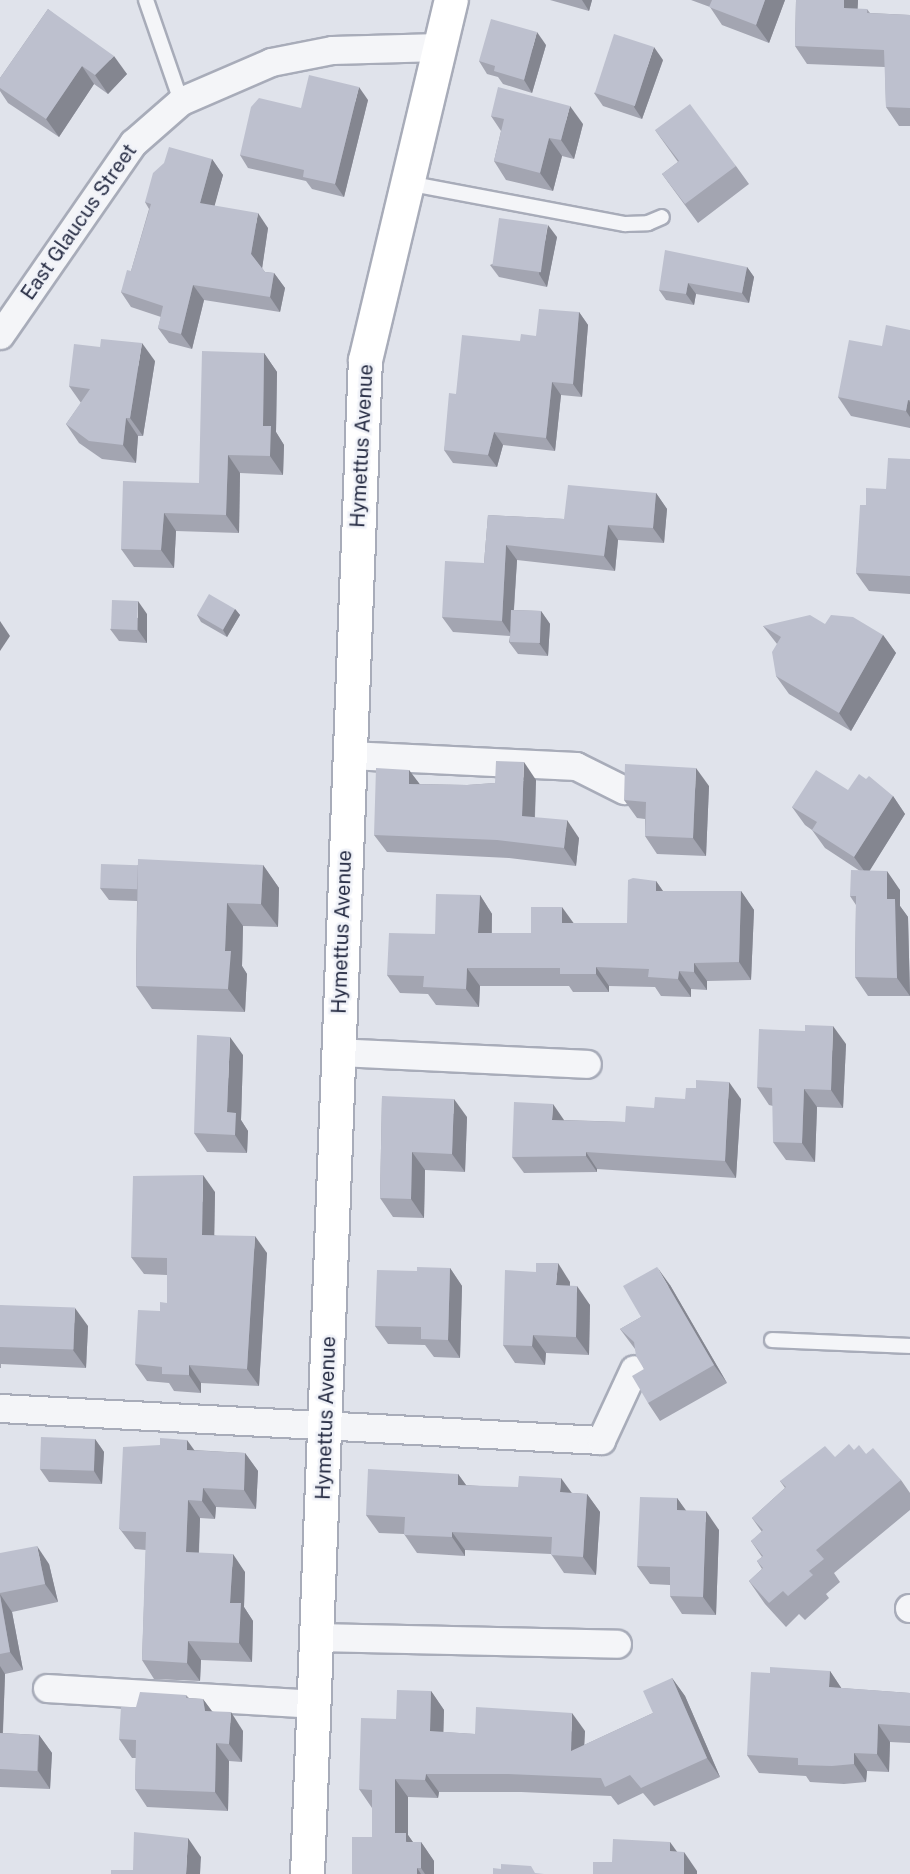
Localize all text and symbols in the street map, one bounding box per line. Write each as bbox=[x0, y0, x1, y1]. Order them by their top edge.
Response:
street label: East Glaucus Street bbox=[16, 139, 142, 305]
street label: Hymettus Avenue bbox=[346, 364, 378, 528]
street label: Hymettus Avenue bbox=[327, 850, 357, 1014]
street label: Hymettus Avenue bbox=[311, 1336, 341, 1500]

